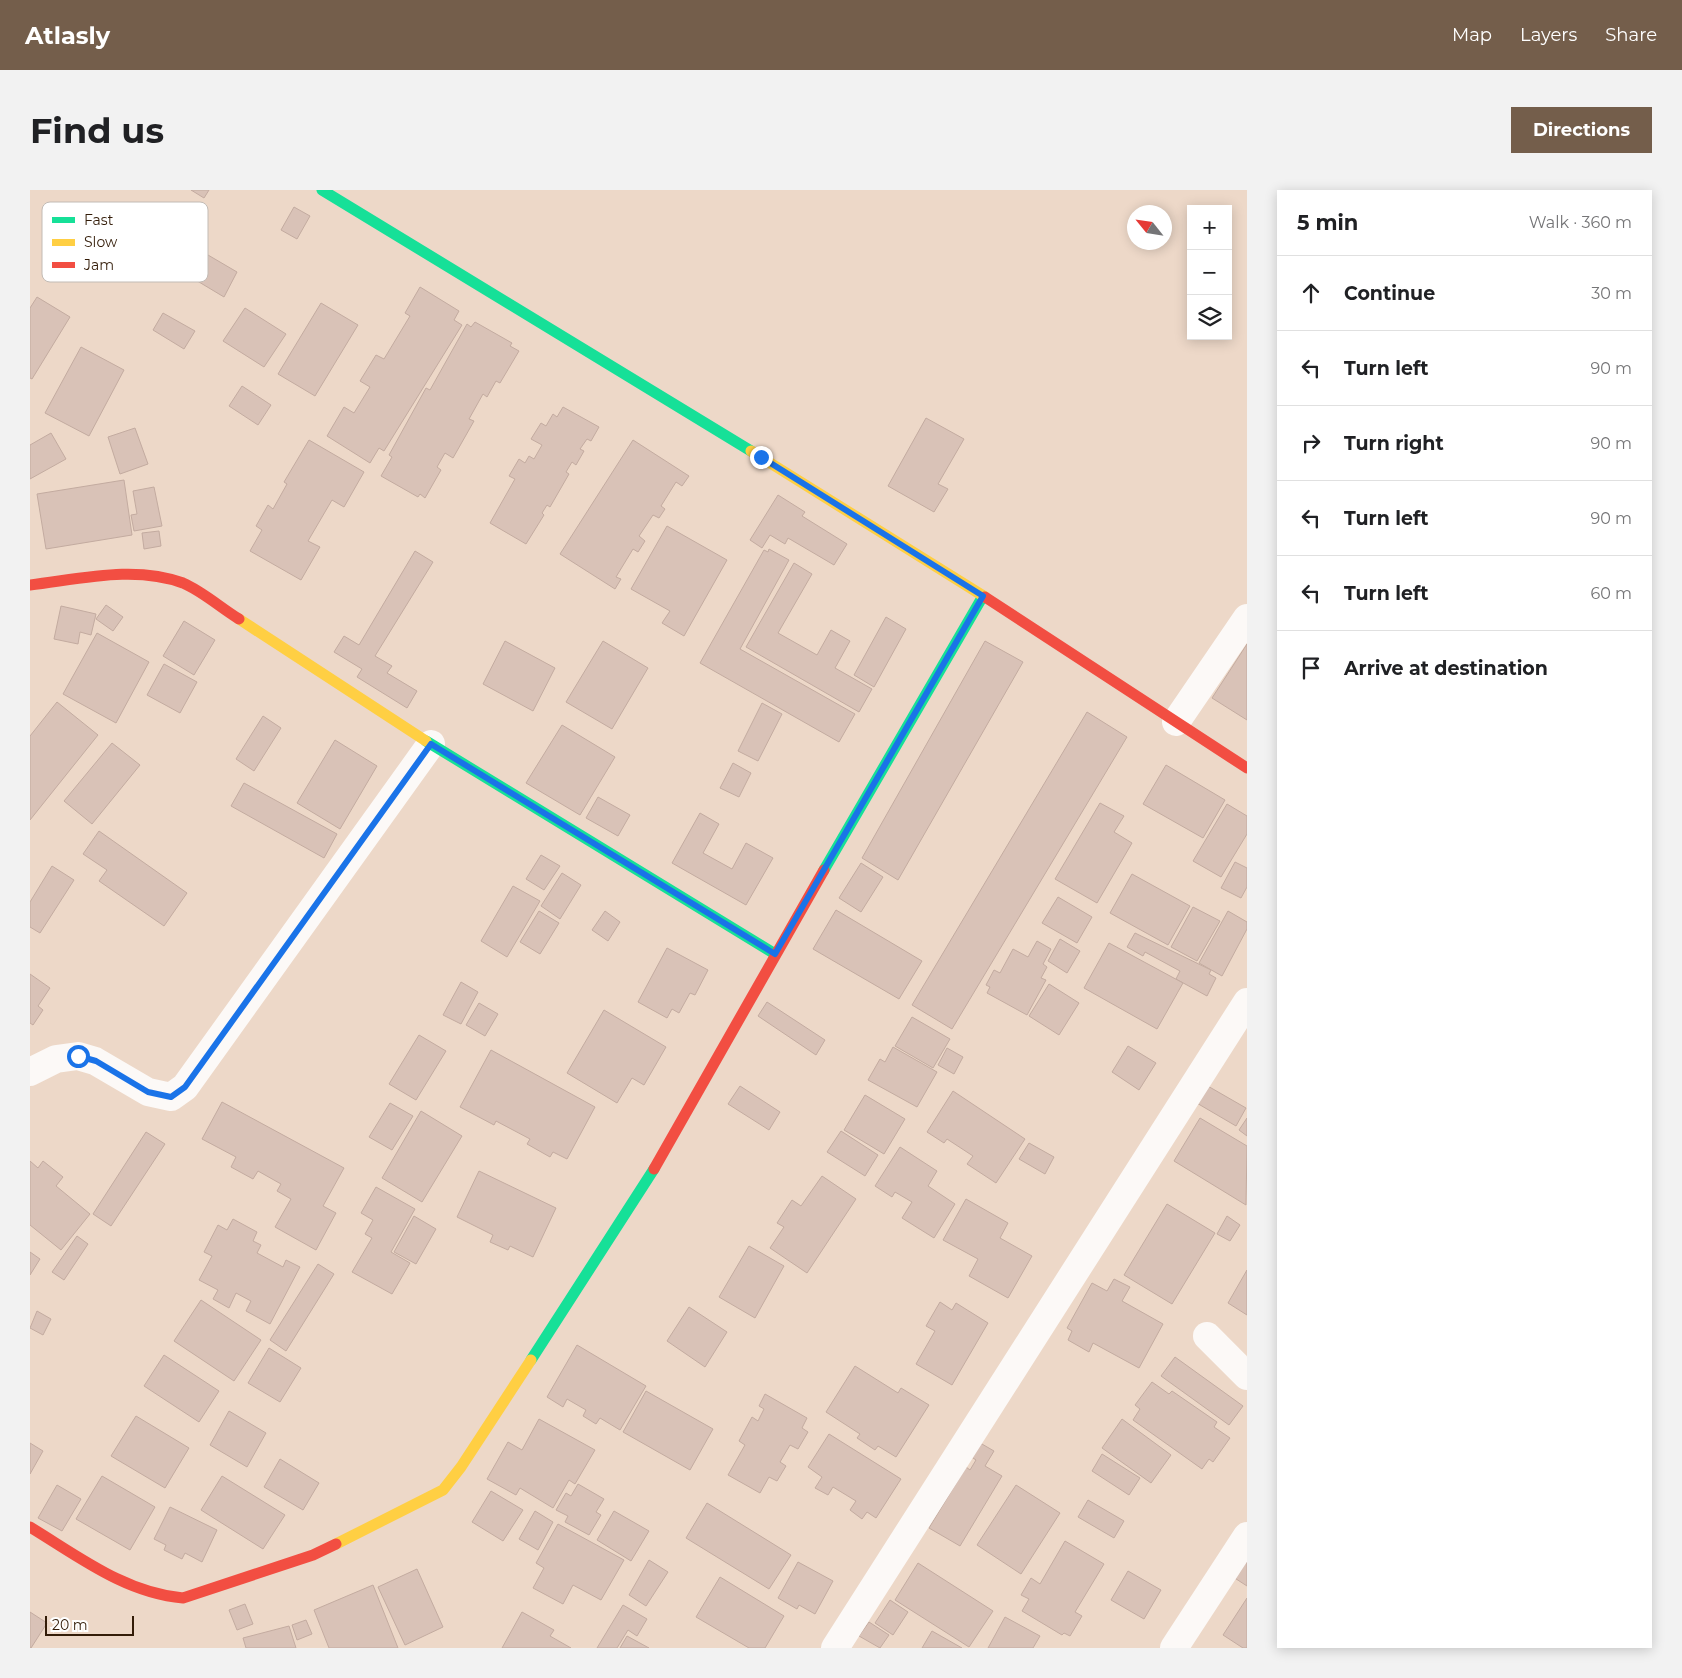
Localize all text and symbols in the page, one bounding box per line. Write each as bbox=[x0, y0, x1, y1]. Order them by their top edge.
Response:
text: Atlasly bbox=[25, 21, 110, 50]
text: Map bbox=[1452, 24, 1492, 46]
text: Layers bbox=[1520, 24, 1577, 46]
text: Share bbox=[1605, 24, 1657, 46]
button: Directions bbox=[1511, 107, 1652, 153]
text: Find us bbox=[30, 109, 164, 152]
legend bbox=[42, 202, 208, 282]
north arrow bbox=[1127, 205, 1172, 250]
map controls bbox=[1187, 205, 1232, 340]
button: + bbox=[1187, 205, 1232, 250]
text: 5 min bbox=[1297, 210, 1358, 235]
text: Fast bbox=[84, 211, 114, 229]
text: Walk · 360 m bbox=[1529, 213, 1632, 232]
text: Slow bbox=[84, 233, 118, 251]
button: − bbox=[1187, 250, 1232, 295]
text: Jam bbox=[83, 256, 114, 274]
icon: ahead bbox=[1297, 279, 1325, 307]
text: Continue bbox=[1344, 282, 1435, 305]
text: 30 m bbox=[1591, 284, 1632, 303]
button: layers bbox=[1187, 295, 1232, 340]
icon: left bbox=[1297, 354, 1325, 382]
text: Turn left bbox=[1344, 357, 1429, 380]
text: 90 m bbox=[1590, 359, 1632, 378]
icon: right bbox=[1297, 429, 1325, 457]
text: Turn right bbox=[1344, 432, 1444, 455]
text: 90 m bbox=[1590, 434, 1632, 453]
route end bbox=[750, 446, 773, 469]
icon: left bbox=[1297, 504, 1325, 532]
text: Turn left bbox=[1344, 507, 1429, 530]
text: 90 m bbox=[1590, 509, 1632, 528]
icon: left bbox=[1297, 579, 1325, 607]
text: Turn left bbox=[1344, 582, 1429, 605]
text: 60 m bbox=[1590, 584, 1632, 603]
icon: arrive bbox=[1297, 654, 1325, 682]
text: Arrive at destination bbox=[1344, 657, 1548, 680]
route start bbox=[67, 1045, 90, 1068]
scale bar bbox=[45, 1613, 134, 1636]
text: 20 m bbox=[52, 1616, 88, 1634]

